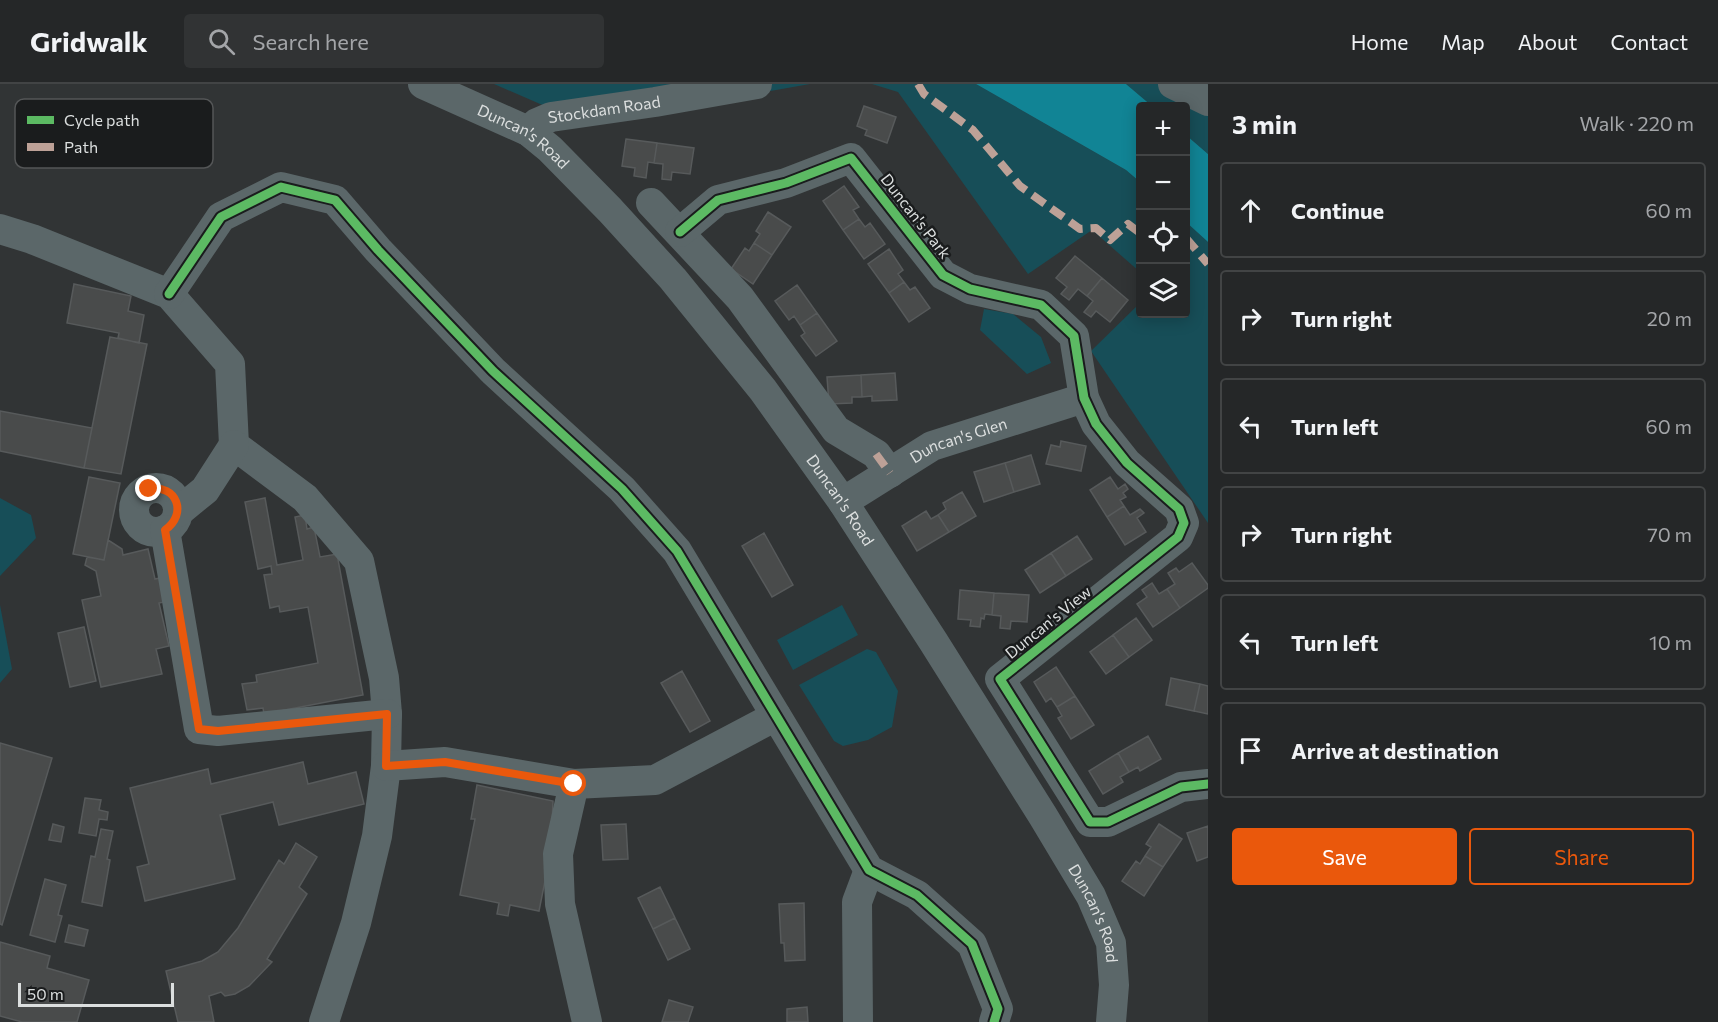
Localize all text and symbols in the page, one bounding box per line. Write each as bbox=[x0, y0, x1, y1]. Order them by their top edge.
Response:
search box bbox=[184, 14, 604, 68]
text: Gridwalk bbox=[30, 24, 148, 58]
icon: search bbox=[205, 25, 238, 58]
text: Search here bbox=[253, 28, 369, 55]
text: Home bbox=[1351, 29, 1408, 54]
text: Map bbox=[1441, 29, 1485, 54]
text: About bbox=[1518, 29, 1577, 54]
text: Contact bbox=[1610, 29, 1688, 54]
street label: Stockdam Road bbox=[547, 91, 662, 126]
legend bbox=[15, 99, 213, 168]
street label: Duncan's Road bbox=[475, 100, 574, 172]
map controls bbox=[1136, 102, 1190, 318]
button: + bbox=[1136, 102, 1190, 156]
text: 3 min bbox=[1232, 108, 1297, 139]
text: Cycle path bbox=[64, 110, 140, 129]
text: Walk · 220 m bbox=[1579, 111, 1694, 135]
text: Path bbox=[64, 137, 98, 156]
button: − bbox=[1136, 156, 1190, 210]
street label: Duncan's Park bbox=[877, 170, 956, 262]
icon: ahead bbox=[1234, 194, 1267, 227]
text: Continue bbox=[1291, 197, 1384, 224]
text: 60 m bbox=[1646, 198, 1692, 222]
button: locate bbox=[1136, 210, 1190, 264]
button: layers bbox=[1136, 264, 1190, 318]
icon: right bbox=[1234, 302, 1267, 335]
text: Turn right bbox=[1291, 305, 1392, 332]
text: 20 m bbox=[1647, 306, 1692, 330]
icon: left bbox=[1234, 410, 1267, 443]
street label: Duncan's Glen bbox=[906, 413, 1009, 467]
text: Turn left bbox=[1291, 413, 1378, 440]
text: 60 m bbox=[1646, 414, 1692, 438]
street label: Duncan's Road bbox=[803, 450, 879, 549]
route end bbox=[135, 475, 161, 501]
icon: right bbox=[1234, 518, 1267, 551]
text: Turn right bbox=[1291, 521, 1392, 548]
text: 70 m bbox=[1647, 522, 1692, 546]
street label: Duncan's View bbox=[1001, 581, 1095, 662]
icon: left bbox=[1234, 626, 1267, 659]
text: Turn left bbox=[1291, 629, 1378, 656]
text: 10 m bbox=[1649, 630, 1692, 654]
icon: arrive bbox=[1234, 734, 1267, 767]
text: Arrive at destination bbox=[1291, 737, 1499, 764]
route start bbox=[560, 770, 586, 796]
button: Save bbox=[1232, 828, 1457, 885]
button: Share bbox=[1469, 828, 1694, 885]
street label: Duncan's Road bbox=[1065, 860, 1122, 963]
scale bar bbox=[18, 980, 174, 1008]
text: 50 m bbox=[27, 984, 64, 1003]

